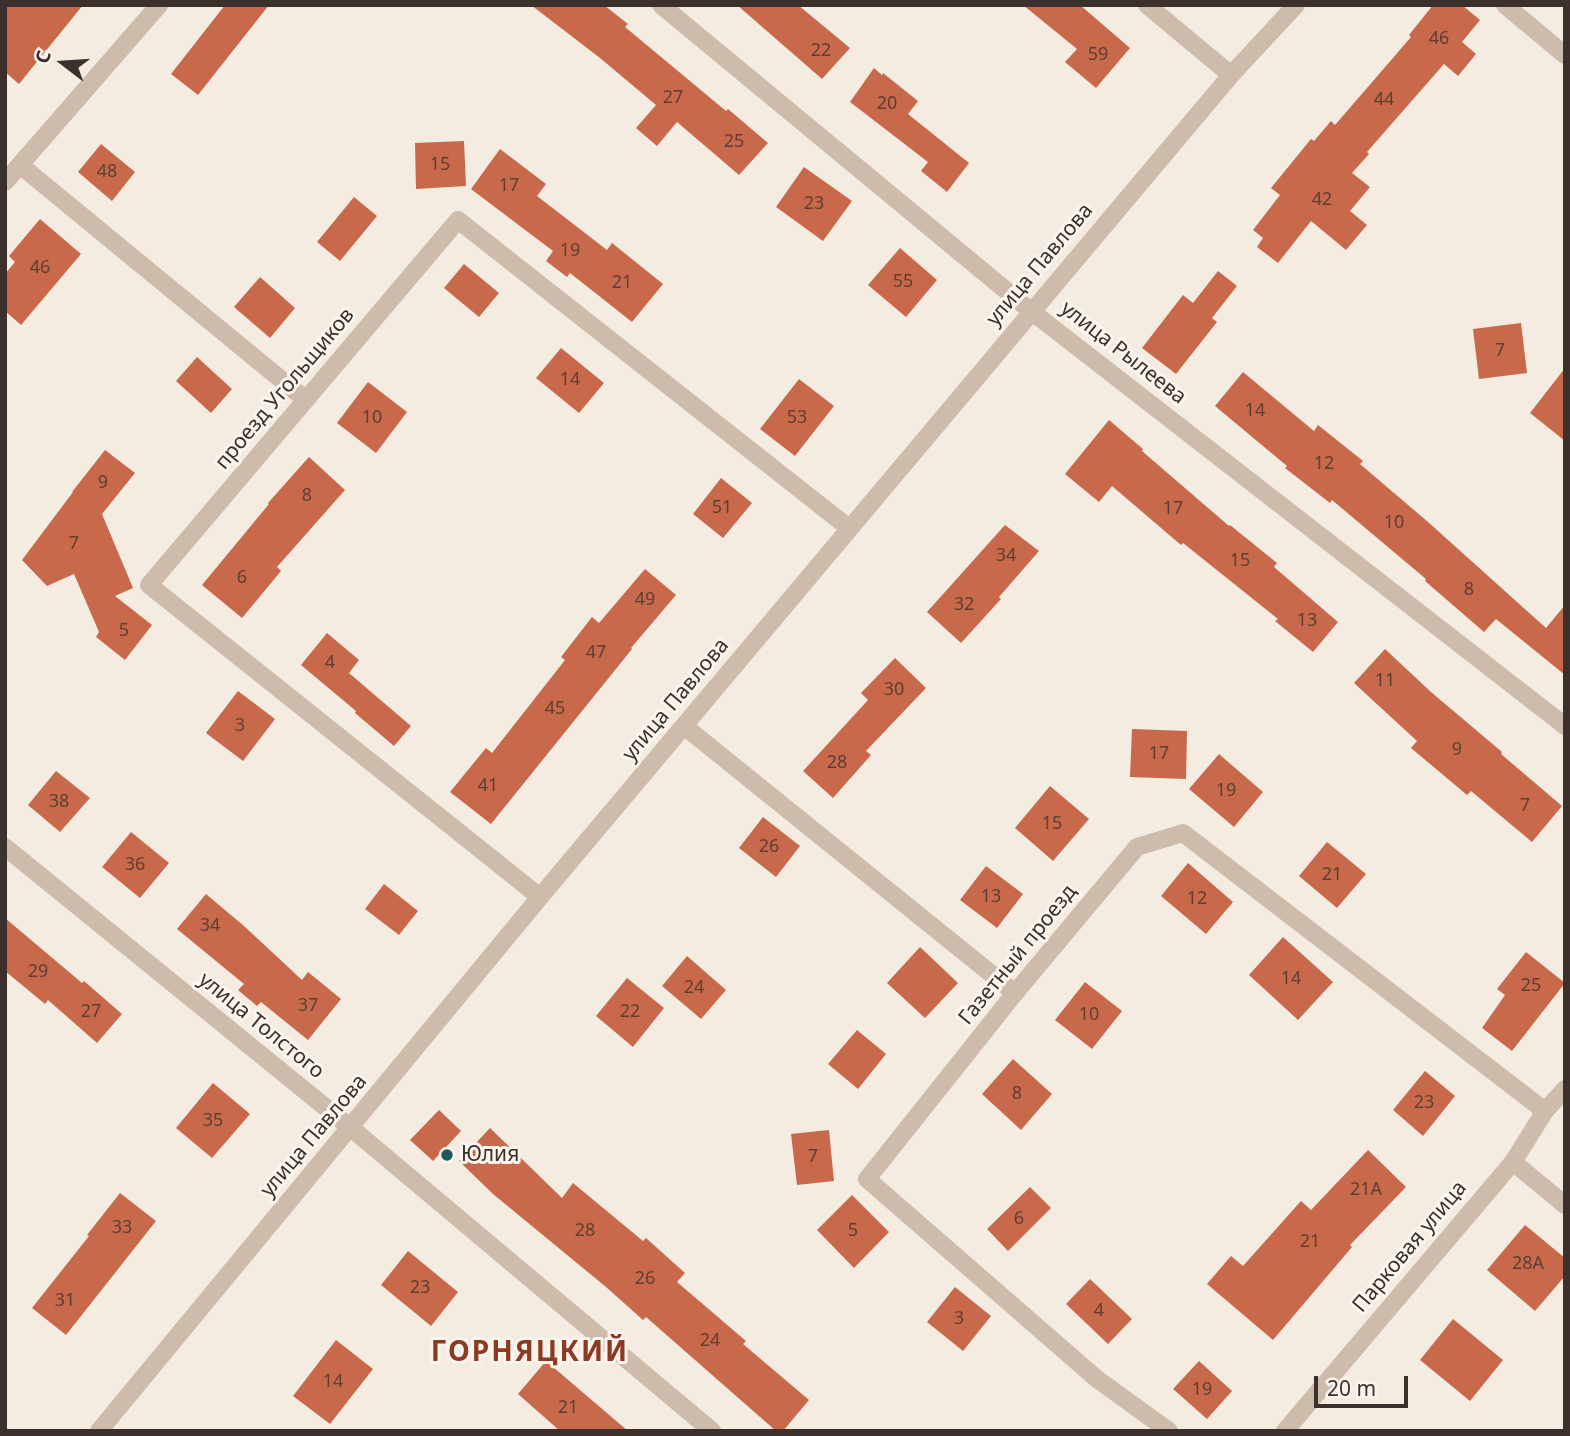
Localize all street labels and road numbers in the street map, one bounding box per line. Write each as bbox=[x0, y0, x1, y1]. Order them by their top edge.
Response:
street label: улица Павлова bbox=[981, 199, 1099, 331]
street label: улица Рылеева bbox=[1055, 296, 1191, 410]
street label: проезд Угольщиков bbox=[210, 303, 360, 475]
street label: улица Павлова bbox=[617, 634, 735, 766]
street label: Газетный проезд bbox=[954, 880, 1082, 1030]
street label: улица Толстого bbox=[193, 968, 329, 1084]
street label: улица Павлова bbox=[255, 1070, 373, 1202]
street label: Парковая улица bbox=[1348, 1176, 1472, 1318]

